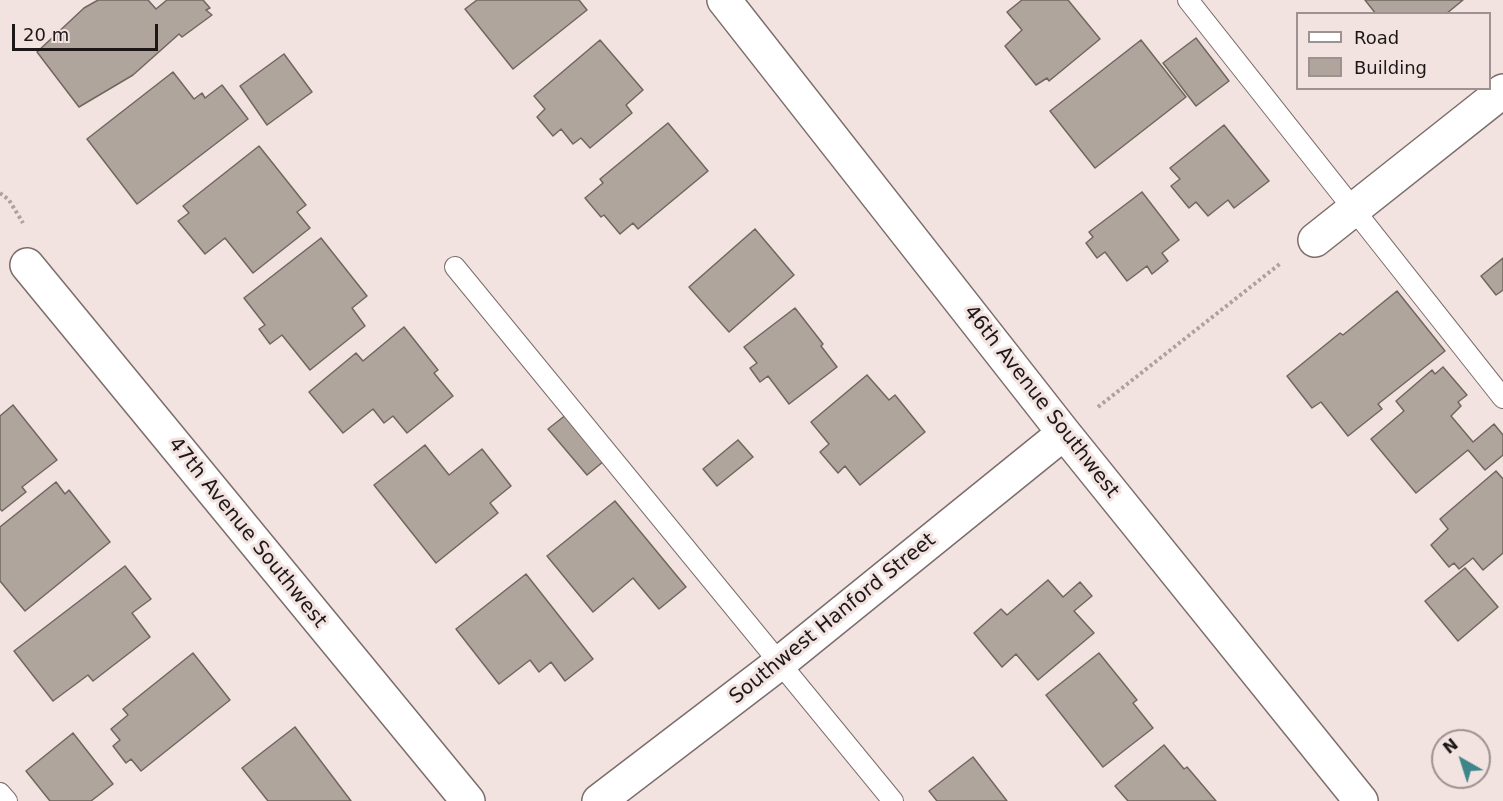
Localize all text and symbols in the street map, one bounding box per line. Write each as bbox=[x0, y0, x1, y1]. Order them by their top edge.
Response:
scale bar bbox=[15, 12, 160, 50]
legend bbox=[1296, 12, 1491, 90]
text: 20 m bbox=[23, 24, 69, 45]
text: Road bbox=[1354, 27, 1399, 48]
text: Building bbox=[1354, 57, 1427, 78]
street label: 46th Avenue Southwest bbox=[958, 301, 1124, 503]
street label: 47th Avenue Southwest bbox=[163, 433, 331, 633]
street label: Southwest Hanford Street bbox=[725, 528, 941, 710]
north arrow bbox=[1431, 729, 1491, 789]
text: N bbox=[1439, 735, 1462, 758]

